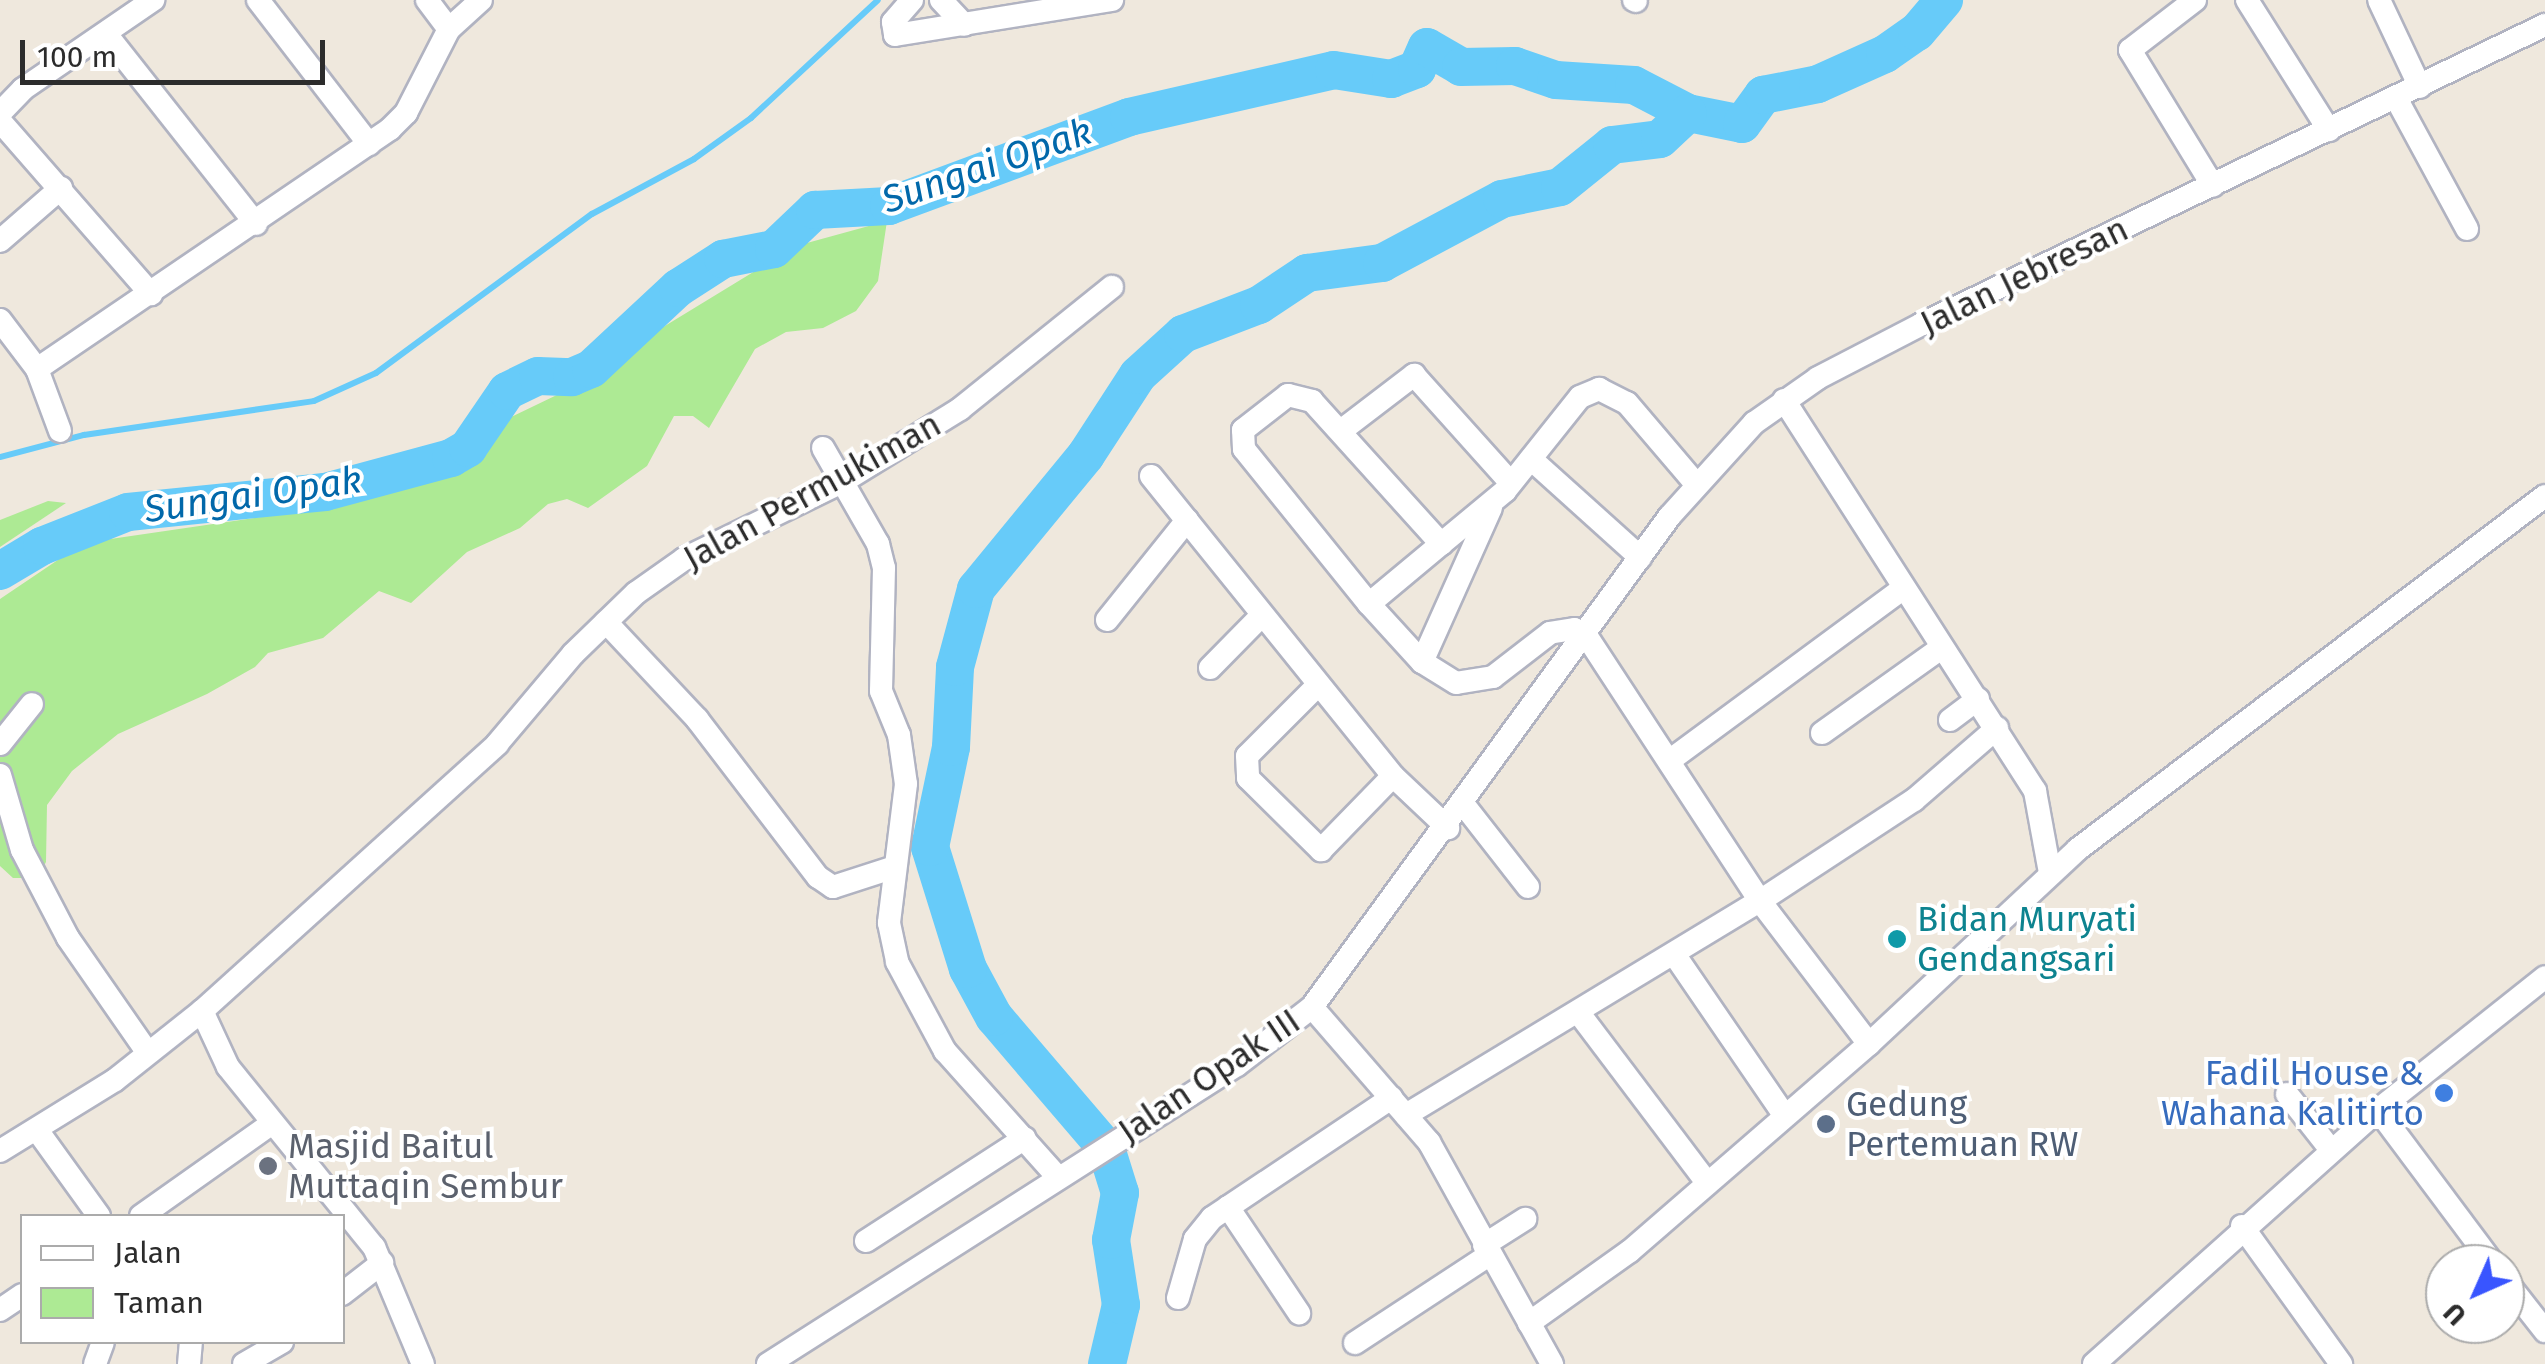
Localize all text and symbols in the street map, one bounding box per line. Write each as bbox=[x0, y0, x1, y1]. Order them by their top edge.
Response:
scale bar bbox=[25, 20, 330, 82]
text: 100 m bbox=[37, 39, 117, 75]
water label: Sungai Opak bbox=[876, 109, 1098, 223]
street label: Jalan Jebresan bbox=[1913, 208, 2135, 344]
street label: Jalan Permukiman bbox=[676, 403, 948, 579]
water label: Sungai Opak bbox=[141, 457, 365, 533]
place label: Bidan Muryati Gendangsari bbox=[1917, 898, 2137, 980]
marker: Bidan Muryati Gendangsari bbox=[1886, 928, 1908, 950]
street label: Jalan Opak III bbox=[1110, 1000, 1308, 1152]
place label: Fadil House & Wahana Kalitirto bbox=[2161, 1052, 2424, 1134]
marker: Fadil House & Wahana Kalitirto bbox=[2433, 1082, 2455, 1104]
place label: Gedung Pertemuan RW bbox=[1846, 1083, 2078, 1165]
marker: Gedung Pertemuan RW bbox=[1815, 1113, 1837, 1135]
place label: Masjid Baitul Muttaqin Sembur bbox=[288, 1125, 563, 1207]
marker: Masjid Baitul Muttaqin Sembur bbox=[257, 1155, 279, 1177]
legend bbox=[20, 1214, 345, 1344]
text: Jalan bbox=[114, 1235, 182, 1271]
north arrow bbox=[2425, 1244, 2525, 1344]
text: Taman bbox=[114, 1285, 204, 1321]
text: U bbox=[2437, 1296, 2473, 1332]

